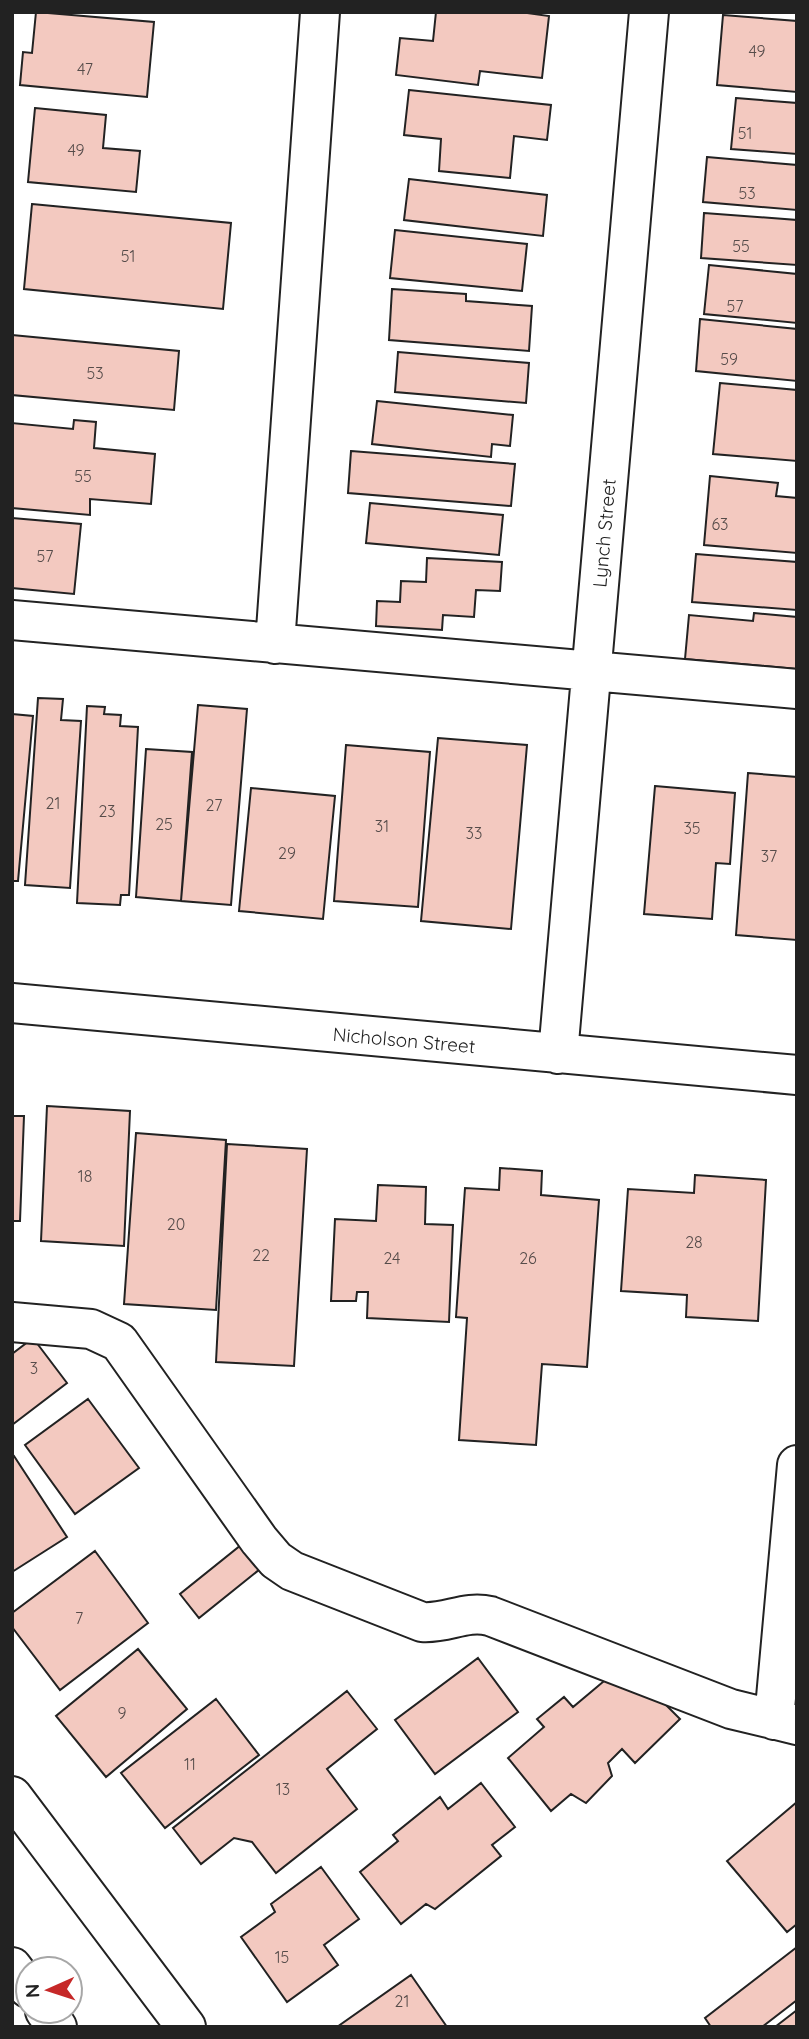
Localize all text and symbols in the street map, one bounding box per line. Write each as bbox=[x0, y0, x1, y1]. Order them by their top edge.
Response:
house number: 49 bbox=[748, 41, 766, 61]
house number: 47 bbox=[77, 59, 93, 79]
house number: 51 bbox=[738, 123, 752, 143]
house number: 49 bbox=[67, 140, 85, 160]
house number: 53 bbox=[738, 183, 756, 203]
house number: 55 bbox=[732, 236, 750, 256]
house number: 51 bbox=[121, 246, 135, 266]
house number: 57 bbox=[727, 296, 743, 316]
house number: 59 bbox=[720, 349, 738, 369]
house number: 53 bbox=[86, 363, 104, 383]
house number: 55 bbox=[74, 466, 92, 486]
street label: Lynch Street bbox=[587, 478, 621, 588]
house number: 63 bbox=[712, 514, 729, 534]
house number: 57 bbox=[37, 546, 53, 566]
house number: 21 bbox=[46, 793, 60, 813]
house number: 27 bbox=[206, 795, 222, 815]
house number: 23 bbox=[98, 801, 116, 821]
house number: 25 bbox=[155, 814, 173, 834]
house number: 31 bbox=[375, 816, 389, 836]
house number: 35 bbox=[683, 818, 701, 838]
house number: 33 bbox=[466, 823, 482, 843]
house number: 29 bbox=[278, 843, 296, 863]
house number: 37 bbox=[761, 846, 777, 866]
street label: Nicholson Street bbox=[332, 1022, 476, 1058]
house number: 18 bbox=[78, 1166, 92, 1186]
house number: 20 bbox=[167, 1214, 185, 1234]
house number: 28 bbox=[685, 1232, 703, 1252]
house number: 22 bbox=[252, 1245, 270, 1265]
house number: 24 bbox=[383, 1248, 401, 1268]
house number: 26 bbox=[519, 1248, 537, 1268]
house number: 3 bbox=[30, 1358, 38, 1378]
house number: 7 bbox=[75, 1608, 83, 1628]
house number: 9 bbox=[118, 1703, 127, 1723]
house number: 11 bbox=[184, 1754, 196, 1774]
house number: 13 bbox=[276, 1779, 290, 1799]
house number: 15 bbox=[275, 1947, 289, 1967]
north arrow bbox=[14, 1955, 84, 2025]
text: N bbox=[20, 1983, 44, 1998]
house number: 21 bbox=[395, 1991, 409, 2011]

